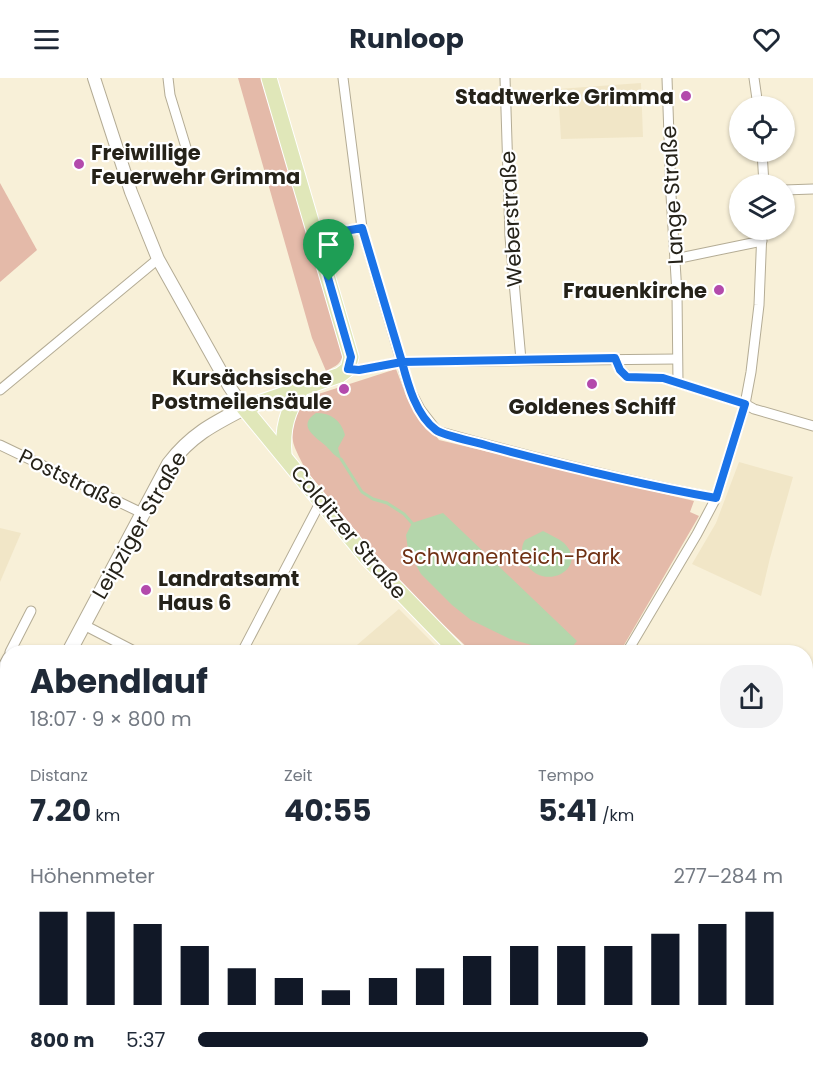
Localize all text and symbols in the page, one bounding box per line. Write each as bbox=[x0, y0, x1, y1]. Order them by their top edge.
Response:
text: Runloop bbox=[349, 20, 464, 57]
icon: menu bbox=[30, 23, 63, 56]
icon: heart bbox=[750, 23, 783, 56]
place label: Stadtwerke Grimma bbox=[455, 82, 674, 111]
marker: Stadtwerke Grimma bbox=[679, 89, 693, 103]
map controls bbox=[729, 96, 795, 240]
button: locate bbox=[729, 96, 795, 162]
street label: Lange Straße bbox=[654, 125, 690, 265]
place label: Freiwillige Feuerwehr Grimma bbox=[91, 138, 300, 191]
street label: Weberstraße bbox=[493, 150, 529, 288]
marker: Freiwillige Feuerwehr Grimma bbox=[72, 157, 86, 171]
button: layers bbox=[729, 174, 795, 240]
pin bbox=[303, 219, 354, 281]
icon: arrive bbox=[312, 228, 345, 261]
place label: Frauenkirche bbox=[563, 276, 707, 305]
marker: Frauenkirche bbox=[712, 283, 726, 297]
place label: Kursächsische Postmeilensäule bbox=[151, 363, 332, 416]
marker: Goldenes Schiff bbox=[585, 377, 599, 391]
marker: Kursächsische Postmeilensäule bbox=[337, 382, 351, 396]
place label: Goldenes Schiff bbox=[508, 392, 676, 421]
street label: Poststraße bbox=[14, 441, 128, 517]
street label: Leipziger Straße bbox=[85, 446, 193, 604]
street label: Colditzer Straße bbox=[284, 459, 414, 605]
park label: Schwanenteich-Park bbox=[402, 542, 620, 571]
place label: Landratsamt Haus 6 bbox=[158, 564, 299, 617]
marker: Landratsamt Haus 6 bbox=[139, 583, 153, 597]
text: Abendlauf bbox=[30, 658, 208, 705]
button: share bbox=[720, 665, 783, 728]
text: 18:07 · 9 × 800 m bbox=[30, 705, 192, 733]
text: Distanz bbox=[30, 764, 88, 787]
text: Zeit bbox=[284, 764, 312, 787]
text: Tempo bbox=[538, 764, 594, 787]
text: 7.20 bbox=[30, 789, 91, 832]
text: 40:55 bbox=[284, 789, 371, 832]
text: 5:41 bbox=[538, 789, 598, 832]
text: km bbox=[91, 804, 120, 827]
text: /km bbox=[598, 804, 634, 827]
text: Höhenmeter bbox=[30, 862, 155, 890]
text: 277–284 m bbox=[673, 862, 783, 890]
text: 800 m bbox=[30, 1026, 94, 1054]
text: 5:37 bbox=[126, 1026, 166, 1054]

